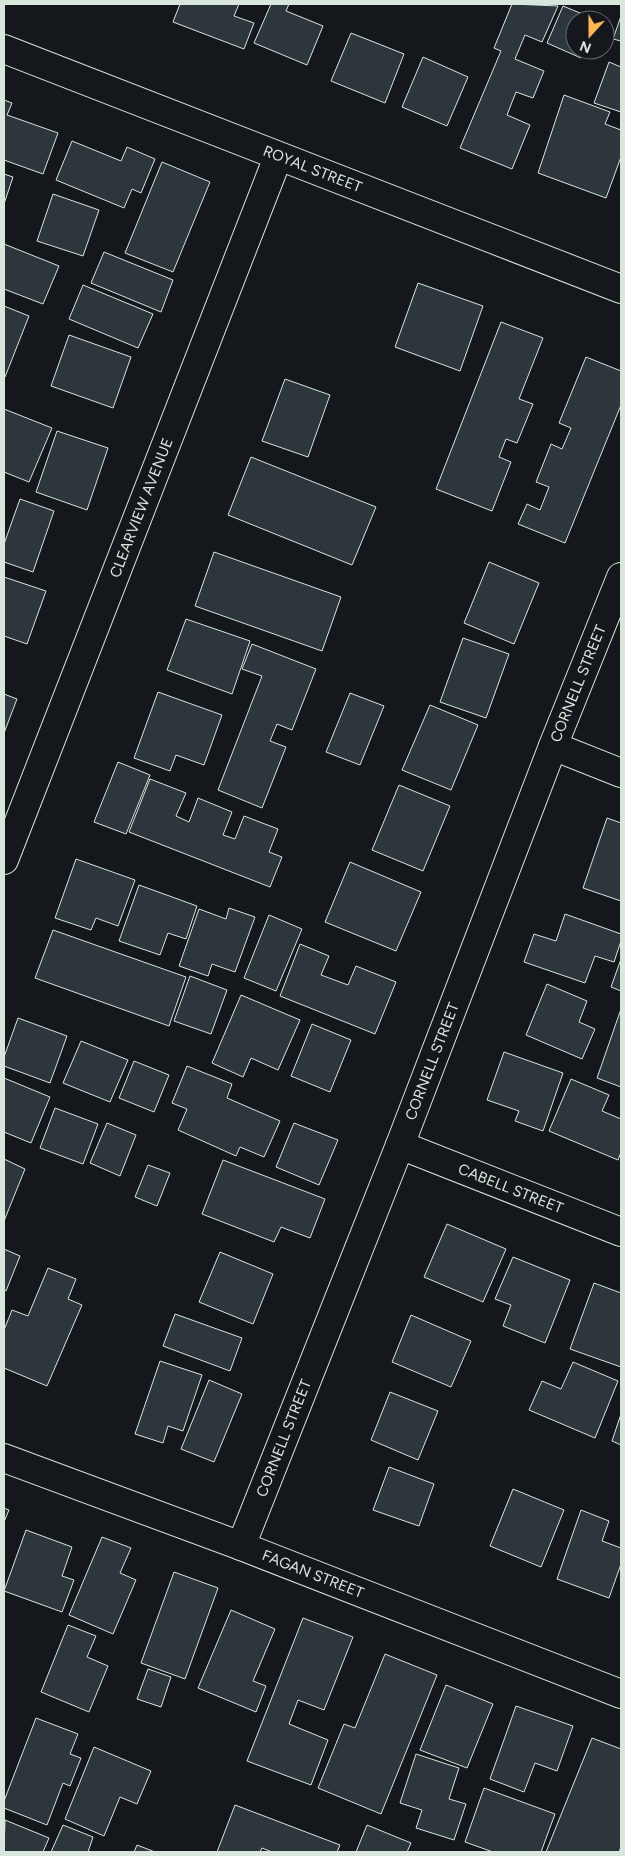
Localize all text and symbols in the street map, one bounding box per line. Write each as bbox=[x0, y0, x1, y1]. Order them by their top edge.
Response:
north arrow bbox=[565, 10, 615, 60]
text: N bbox=[577, 37, 594, 57]
street label: ROYAL STREET bbox=[260, 142, 365, 197]
street label: CLEARVIEW AVENUE bbox=[106, 435, 177, 580]
street label: CORNELL STREET bbox=[547, 622, 610, 745]
street label: CORNELL STREET bbox=[401, 999, 463, 1123]
street label: CABELL STREET bbox=[456, 1160, 566, 1218]
street label: CORNELL STREET bbox=[252, 1376, 315, 1499]
street label: FAGAN STREET bbox=[259, 1546, 367, 1602]

